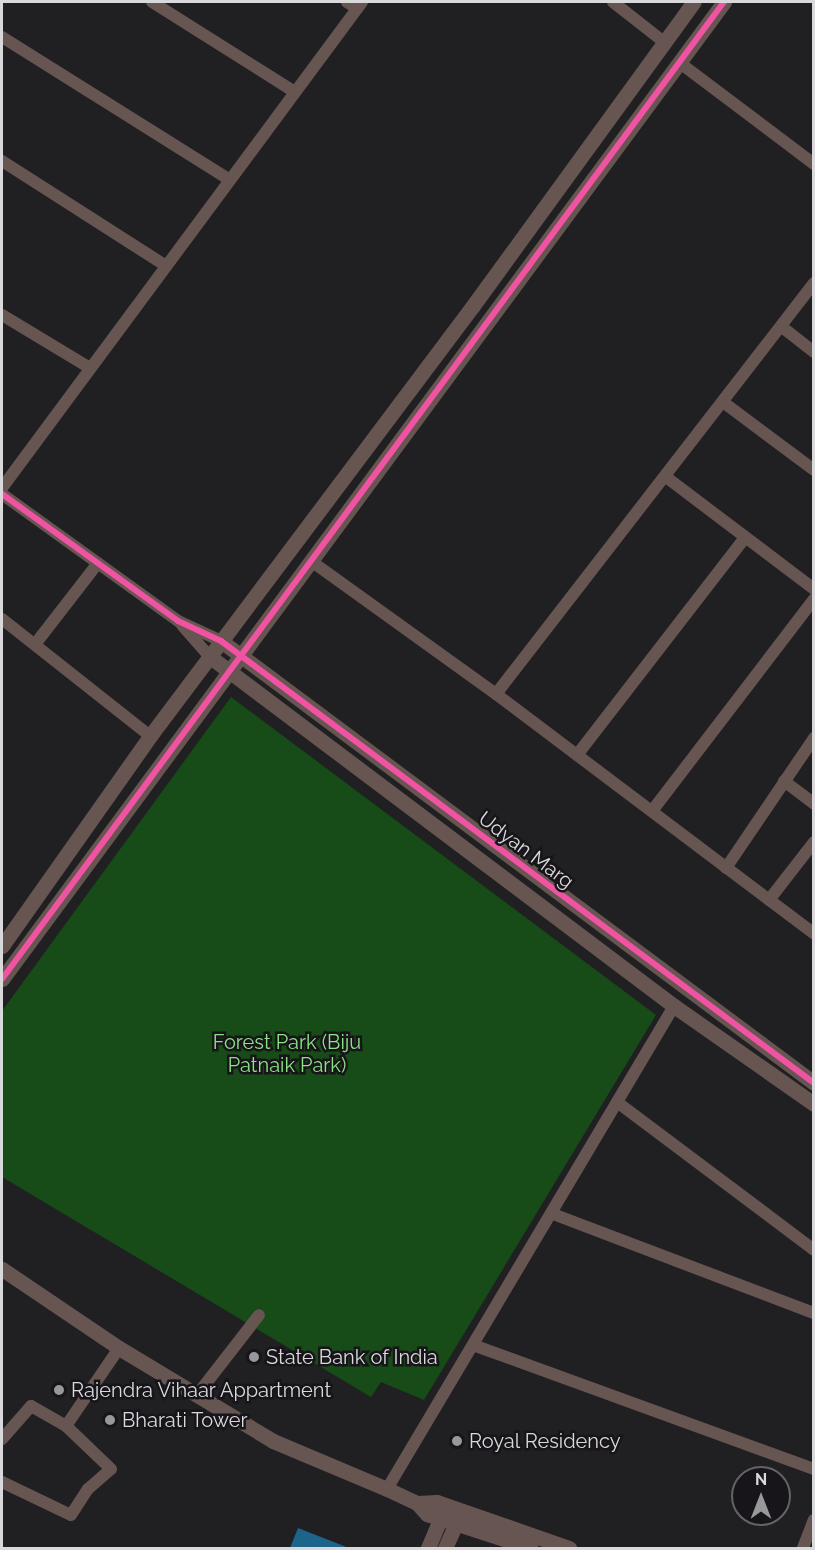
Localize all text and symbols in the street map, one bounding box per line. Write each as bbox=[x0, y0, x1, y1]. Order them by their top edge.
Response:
street label: Udyan Marg bbox=[474, 806, 578, 894]
park label: Forest Park (Biju Patnaik Park) bbox=[213, 1030, 361, 1077]
place label: State Bank of India bbox=[266, 1345, 438, 1369]
marker: State Bank of India bbox=[247, 1350, 261, 1364]
place label: Rajendra Vihaar Appartment bbox=[71, 1378, 333, 1402]
marker: Rajendra Vihaar Appartment bbox=[52, 1383, 66, 1397]
place label: Bharati Tower bbox=[122, 1408, 248, 1432]
marker: Bharati Tower bbox=[103, 1413, 117, 1427]
place label: Royal Residency bbox=[469, 1429, 621, 1453]
marker: Royal Residency bbox=[450, 1434, 464, 1448]
north arrow bbox=[731, 1466, 791, 1526]
text: N bbox=[755, 1470, 767, 1489]

